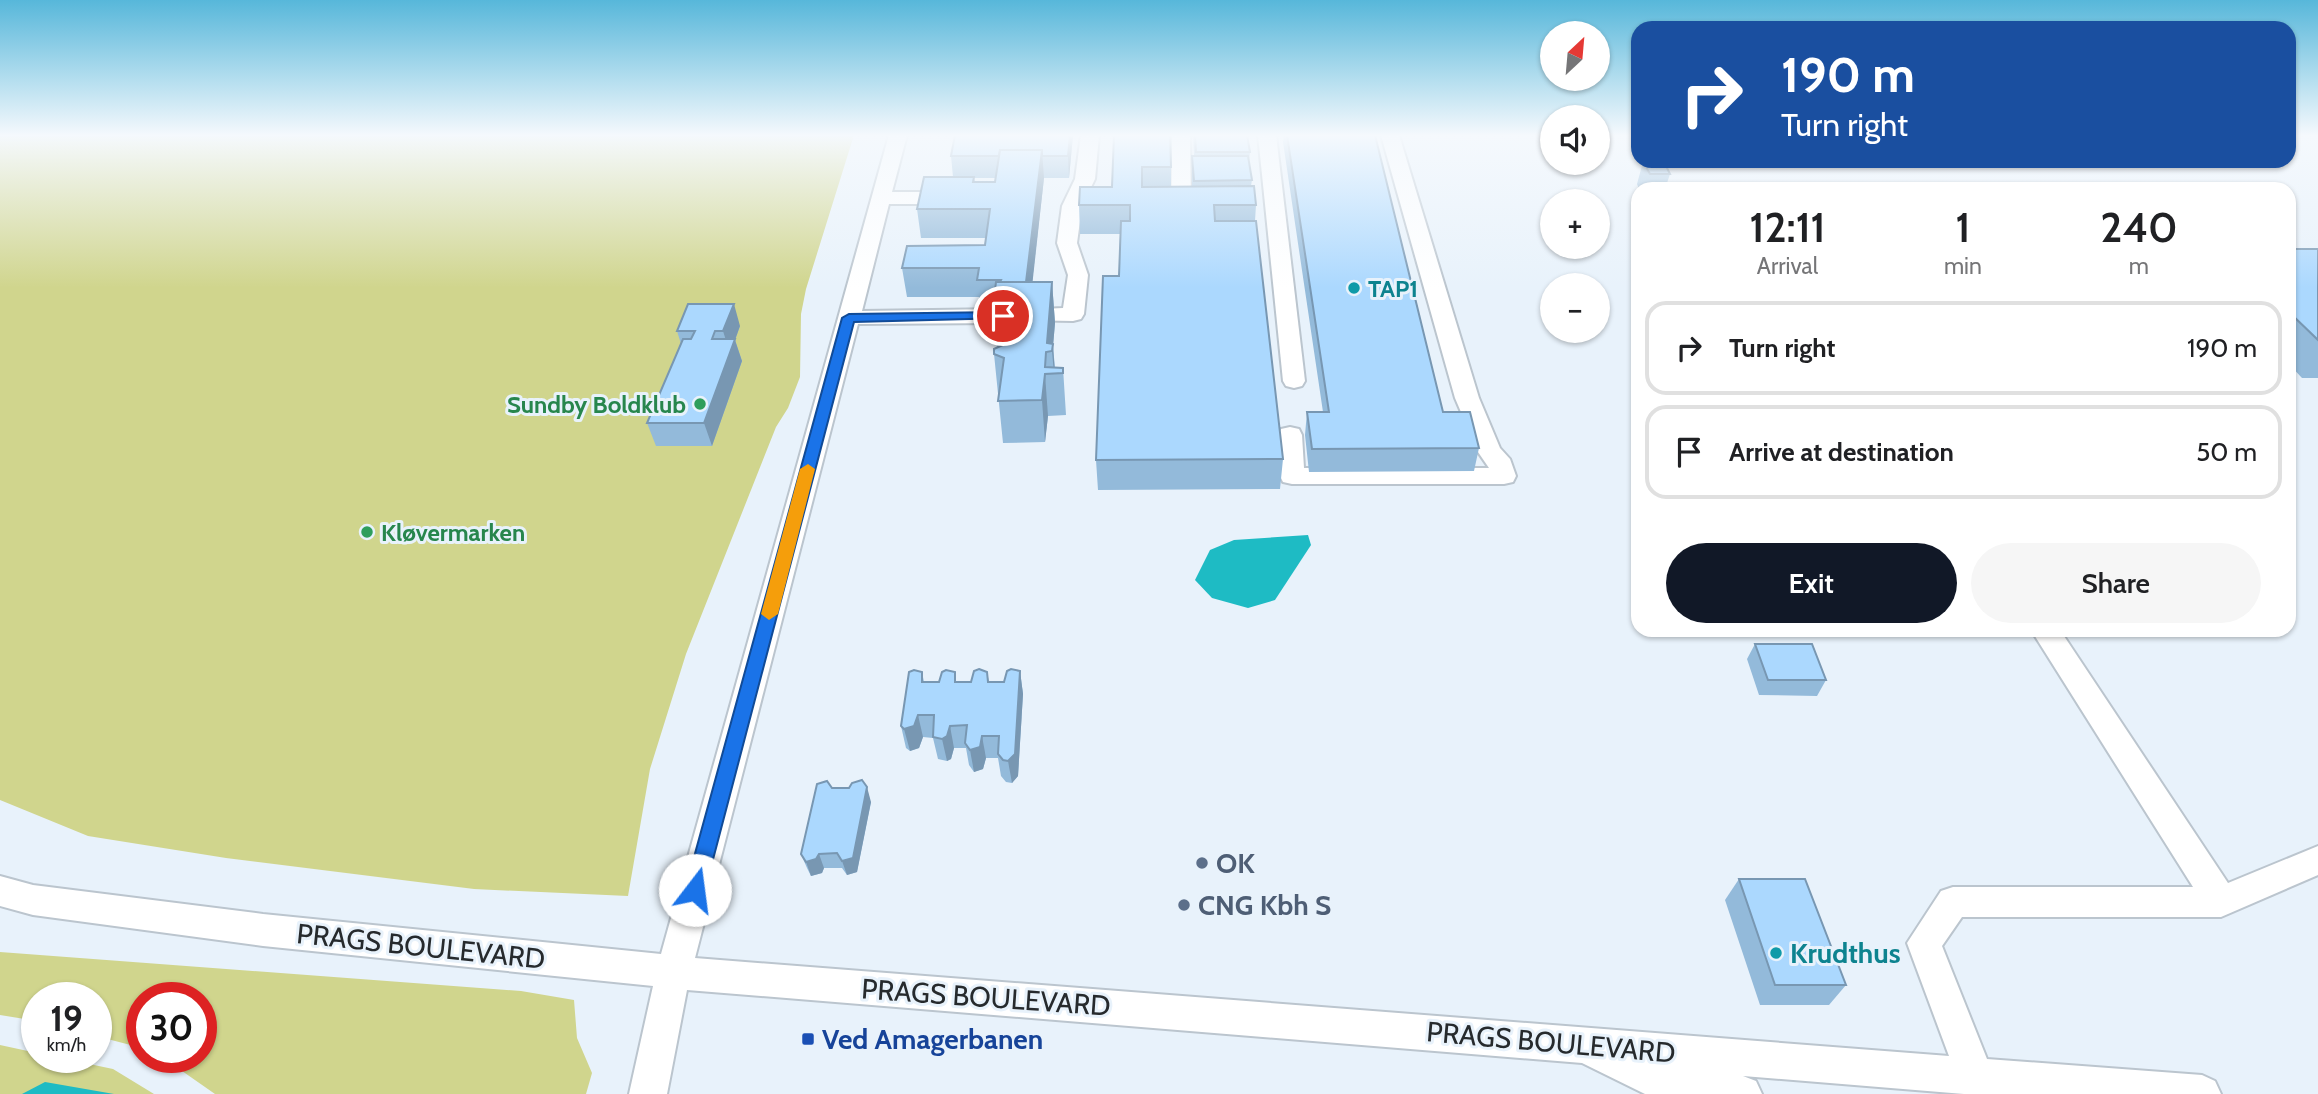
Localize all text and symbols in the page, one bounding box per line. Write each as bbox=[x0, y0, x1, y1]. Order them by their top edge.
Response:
north arrow bbox=[1540, 21, 1610, 91]
map controls bbox=[1540, 21, 1610, 343]
text: 190 m bbox=[1781, 45, 1915, 104]
icon: right bbox=[1666, 49, 1757, 140]
button: sound bbox=[1540, 105, 1610, 175]
text: Turn right bbox=[1781, 105, 1908, 144]
button: + bbox=[1540, 189, 1610, 259]
text: 12:11 bbox=[1750, 201, 1825, 253]
text: 1 bbox=[1955, 201, 1970, 253]
text: 240 bbox=[2100, 201, 2177, 253]
text: Arrival bbox=[1757, 252, 1818, 280]
text: min bbox=[1944, 252, 1982, 280]
text: m bbox=[2129, 252, 2149, 280]
button: − bbox=[1540, 273, 1610, 343]
place label: TAP1 bbox=[1368, 274, 1418, 303]
marker: TAP1 bbox=[1346, 280, 1362, 296]
pin bbox=[973, 286, 1033, 346]
icon: arrive bbox=[984, 297, 1022, 335]
icon: right bbox=[1670, 329, 1708, 367]
text: Turn right bbox=[1729, 332, 1835, 364]
text: 190 m bbox=[2187, 332, 2257, 364]
place label: Sundby Boldklub bbox=[507, 390, 686, 419]
marker: Sundby Boldklub bbox=[692, 396, 708, 412]
icon: arrive bbox=[1670, 433, 1708, 471]
text: Arrive at destination bbox=[1729, 436, 1954, 468]
text: 50 m bbox=[2196, 436, 2257, 468]
place label: Kløvermarken bbox=[381, 518, 525, 547]
marker: Kløvermarken bbox=[359, 524, 375, 540]
button: Exit bbox=[1666, 543, 1957, 623]
button: Share bbox=[1971, 543, 2261, 623]
place label: OK bbox=[1216, 846, 1255, 880]
position arrow bbox=[658, 853, 732, 927]
marker: OK bbox=[1194, 855, 1210, 871]
place label: CNG Kbh S bbox=[1198, 888, 1331, 922]
marker: CNG Kbh S bbox=[1176, 897, 1192, 913]
street label: PRAGS BOULEVARD bbox=[295, 916, 547, 976]
place label: Krudthus bbox=[1790, 936, 1901, 970]
marker: Krudthus bbox=[1768, 945, 1784, 961]
street label: PRAGS BOULEVARD bbox=[860, 971, 1112, 1023]
speed limit sign: 30 bbox=[126, 982, 217, 1073]
text: 19 bbox=[50, 997, 83, 1040]
street label: PRAGS BOULEVARD bbox=[1425, 1014, 1677, 1070]
place label: Ved Amagerbanen bbox=[822, 1022, 1043, 1056]
marker: Ved Amagerbanen bbox=[800, 1031, 816, 1047]
text: km/h bbox=[47, 1034, 86, 1056]

